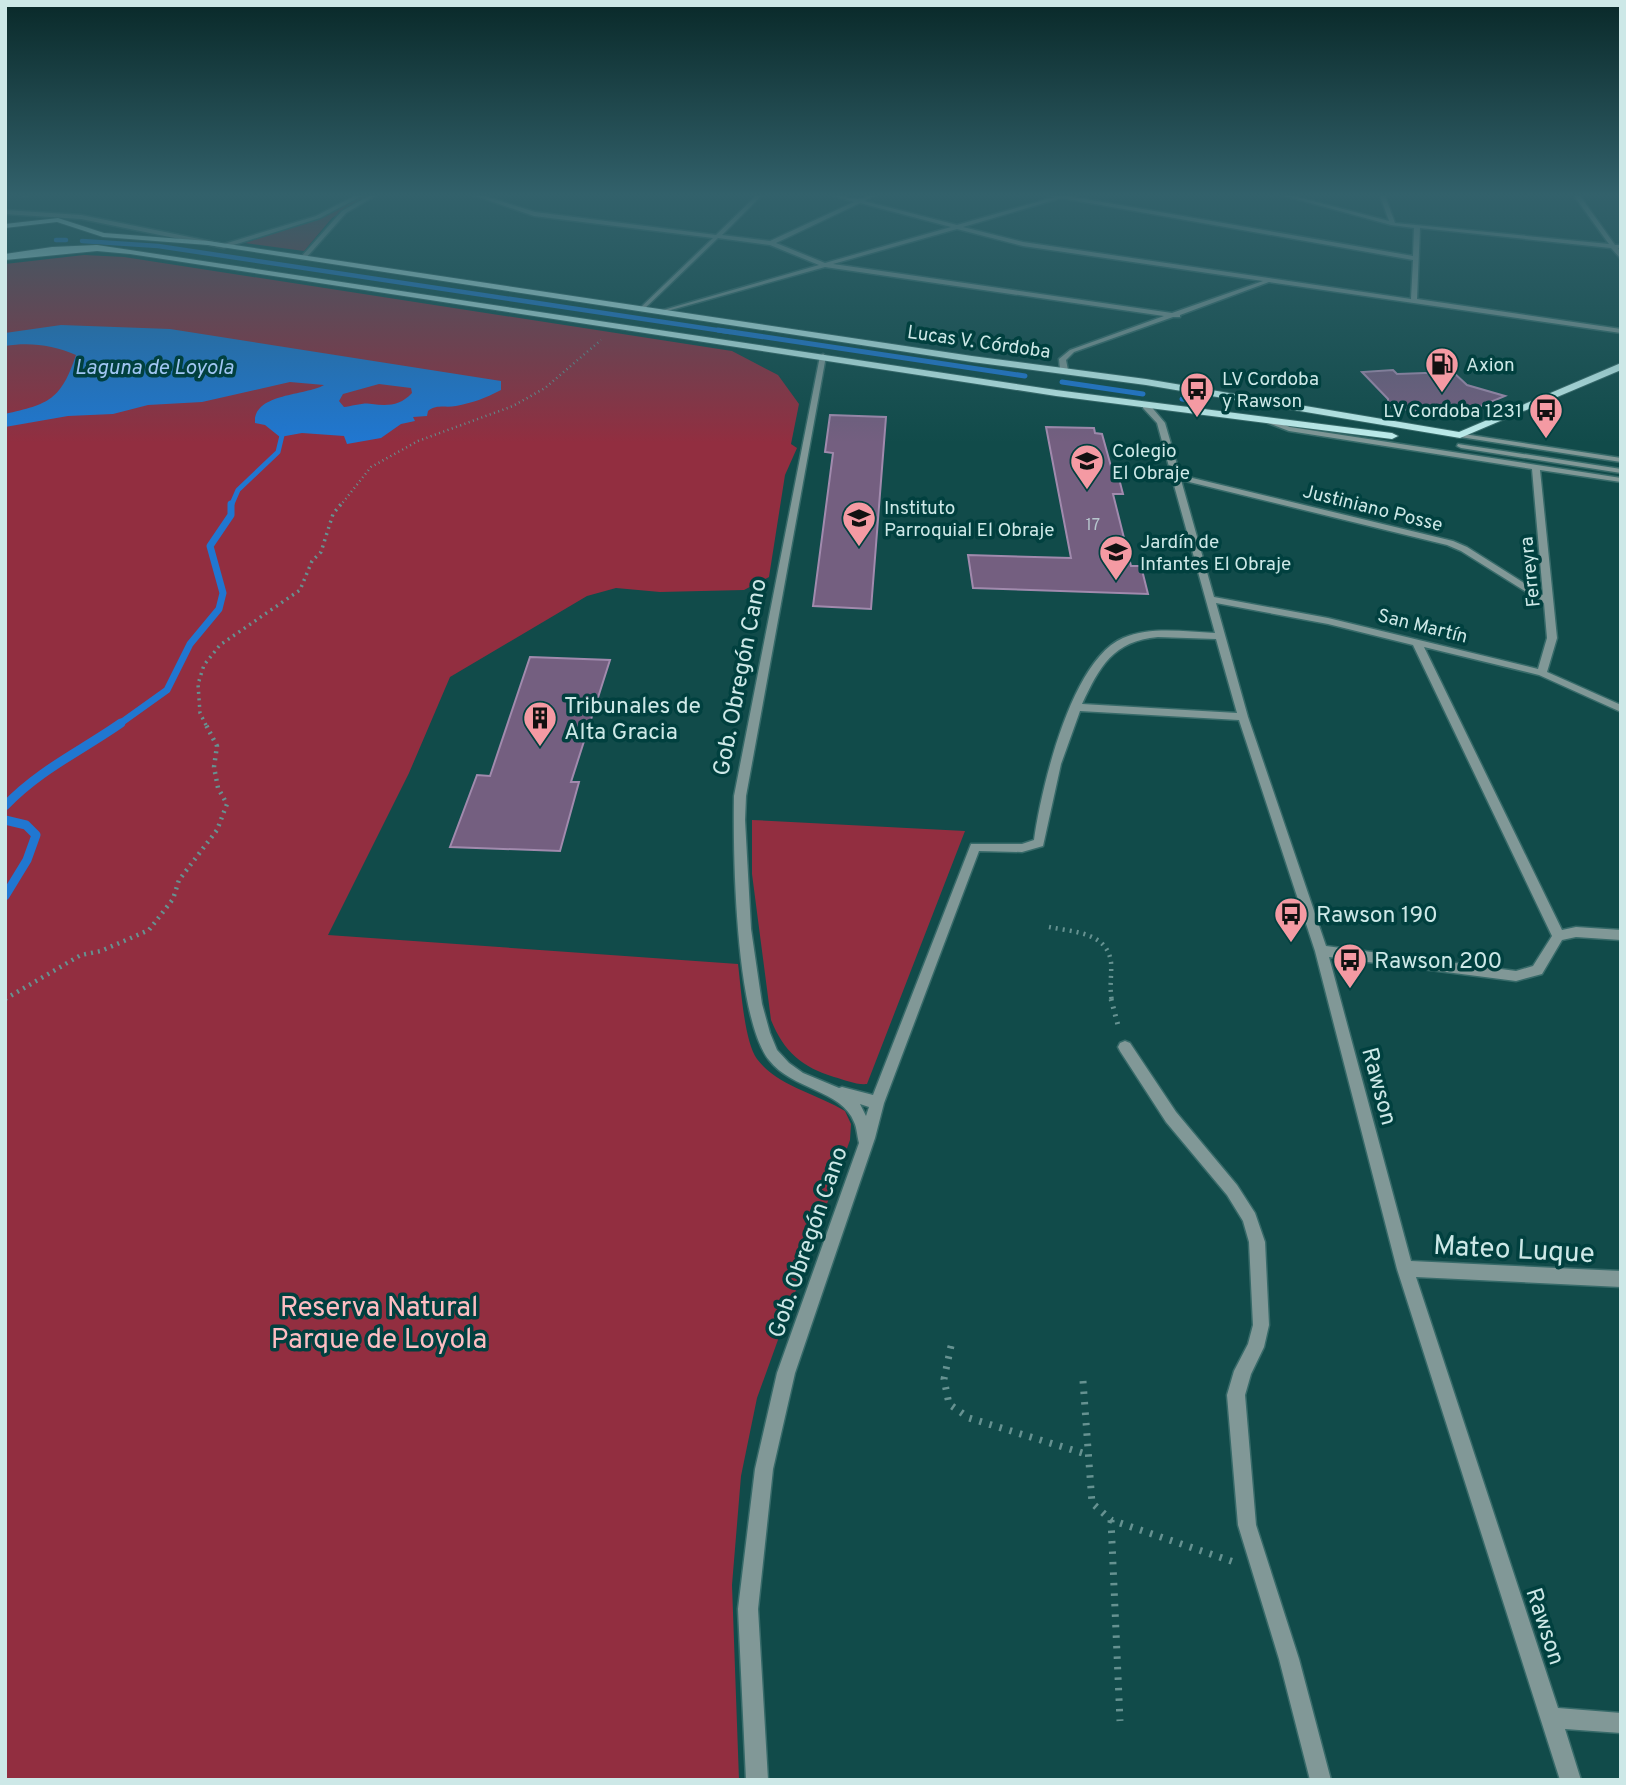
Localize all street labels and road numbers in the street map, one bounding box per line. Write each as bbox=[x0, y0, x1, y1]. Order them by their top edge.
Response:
street label: Lucas V. Córdoba bbox=[905, 321, 1052, 365]
street label: Justiniano Posse bbox=[1300, 480, 1445, 538]
street label: Ferreyra bbox=[1515, 535, 1547, 608]
street label: Gob. Obregón Cano bbox=[708, 576, 775, 779]
street label: San Martín bbox=[1375, 604, 1470, 650]
street label: Rawson bbox=[1353, 1044, 1402, 1129]
street label: Gob. Obregón Cano bbox=[763, 1143, 856, 1342]
street label: Mateo Luque bbox=[1432, 1229, 1596, 1273]
street label: Rawson bbox=[1518, 1584, 1570, 1669]

